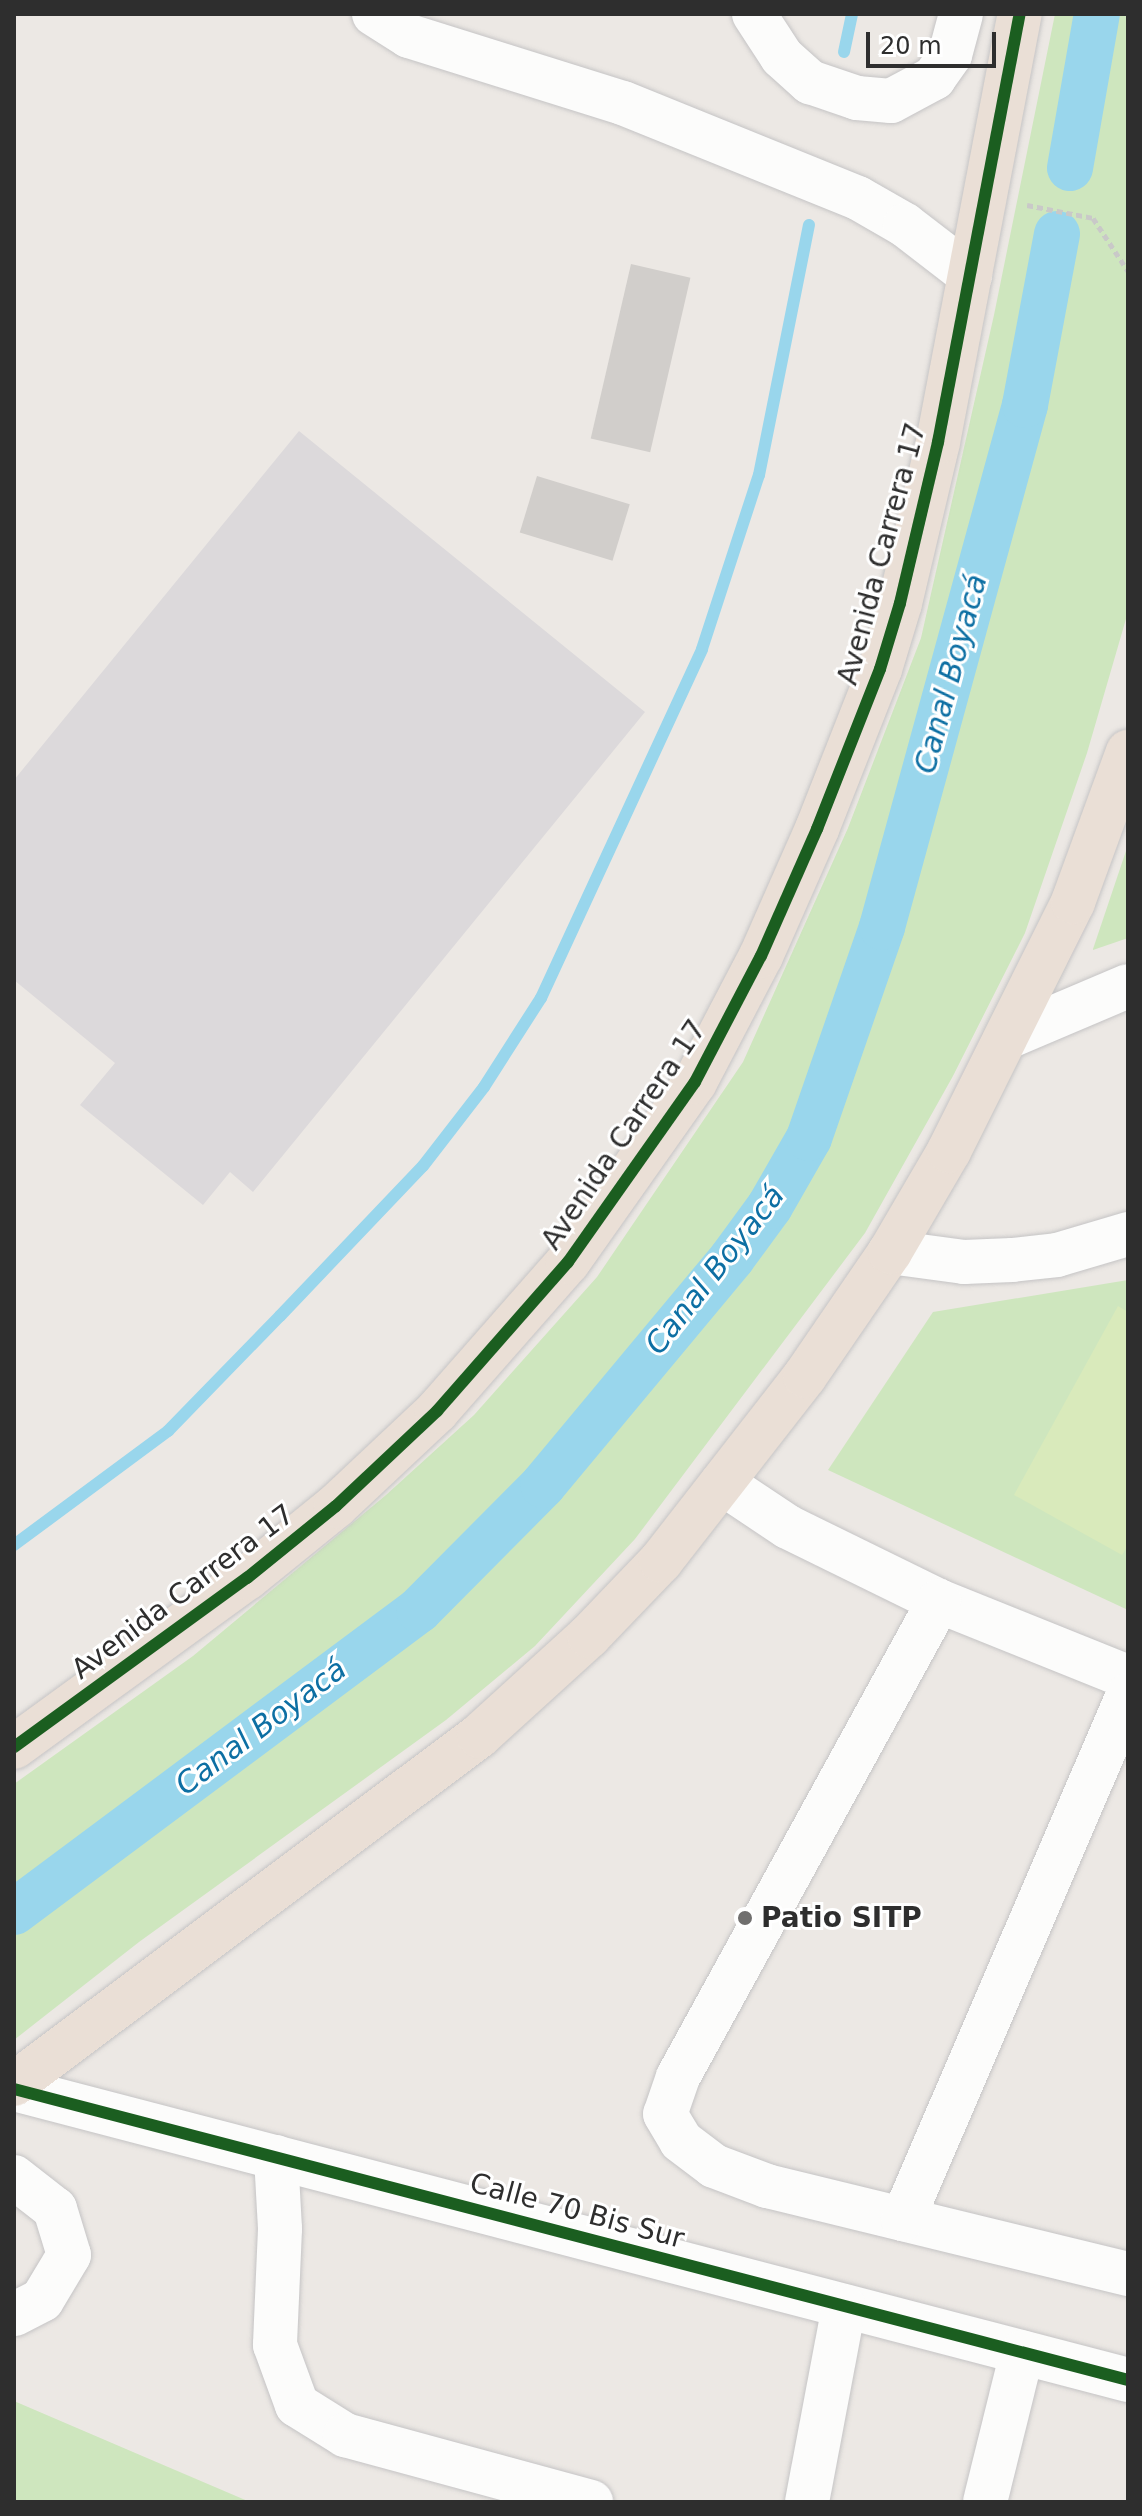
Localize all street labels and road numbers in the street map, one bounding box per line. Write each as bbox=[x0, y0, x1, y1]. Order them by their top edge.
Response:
street label: Avenida Carrera 17 bbox=[831, 419, 933, 689]
street label: Avenida Carrera 17 bbox=[535, 1014, 713, 1256]
street label: Avenida Carrera 17 bbox=[65, 1497, 301, 1687]
street label: Calle 70 Bis Sur bbox=[466, 2166, 688, 2256]

